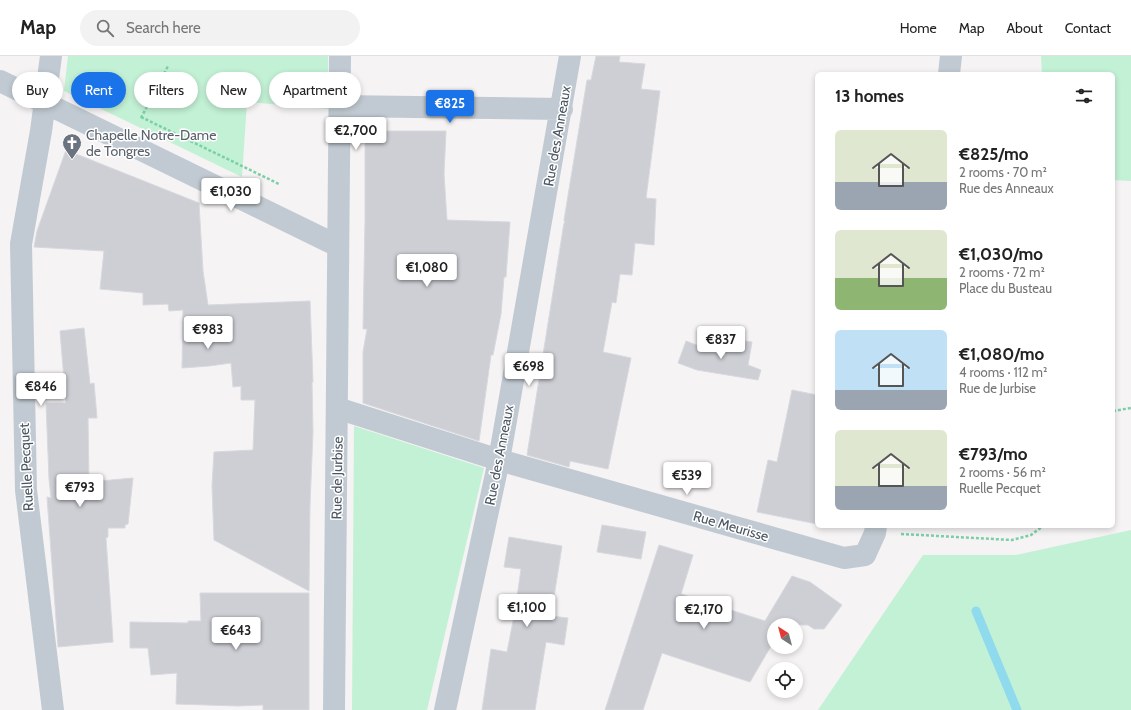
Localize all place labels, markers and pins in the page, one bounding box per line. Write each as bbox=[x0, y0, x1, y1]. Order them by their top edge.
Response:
pin: €825 bbox=[426, 90, 474, 124]
pin: €2,700 bbox=[323, 117, 389, 151]
place label: Chapelle Notre-Dame de Tongres bbox=[86, 126, 216, 160]
church icon: Chapelle Notre-Dame de Tongres bbox=[61, 132, 83, 160]
pin: €1,030 bbox=[198, 178, 264, 212]
pin: €1,080 bbox=[394, 254, 460, 288]
pin: €983 bbox=[184, 316, 232, 350]
pin: €837 bbox=[697, 326, 745, 360]
pin: €698 bbox=[505, 353, 553, 387]
pin: €846 bbox=[17, 373, 65, 407]
pin: €539 bbox=[663, 462, 711, 496]
pin: €793 bbox=[56, 474, 104, 508]
pin: €1,100 bbox=[494, 594, 560, 628]
pin: €2,170 bbox=[671, 596, 737, 630]
pin: €643 bbox=[212, 617, 260, 651]

